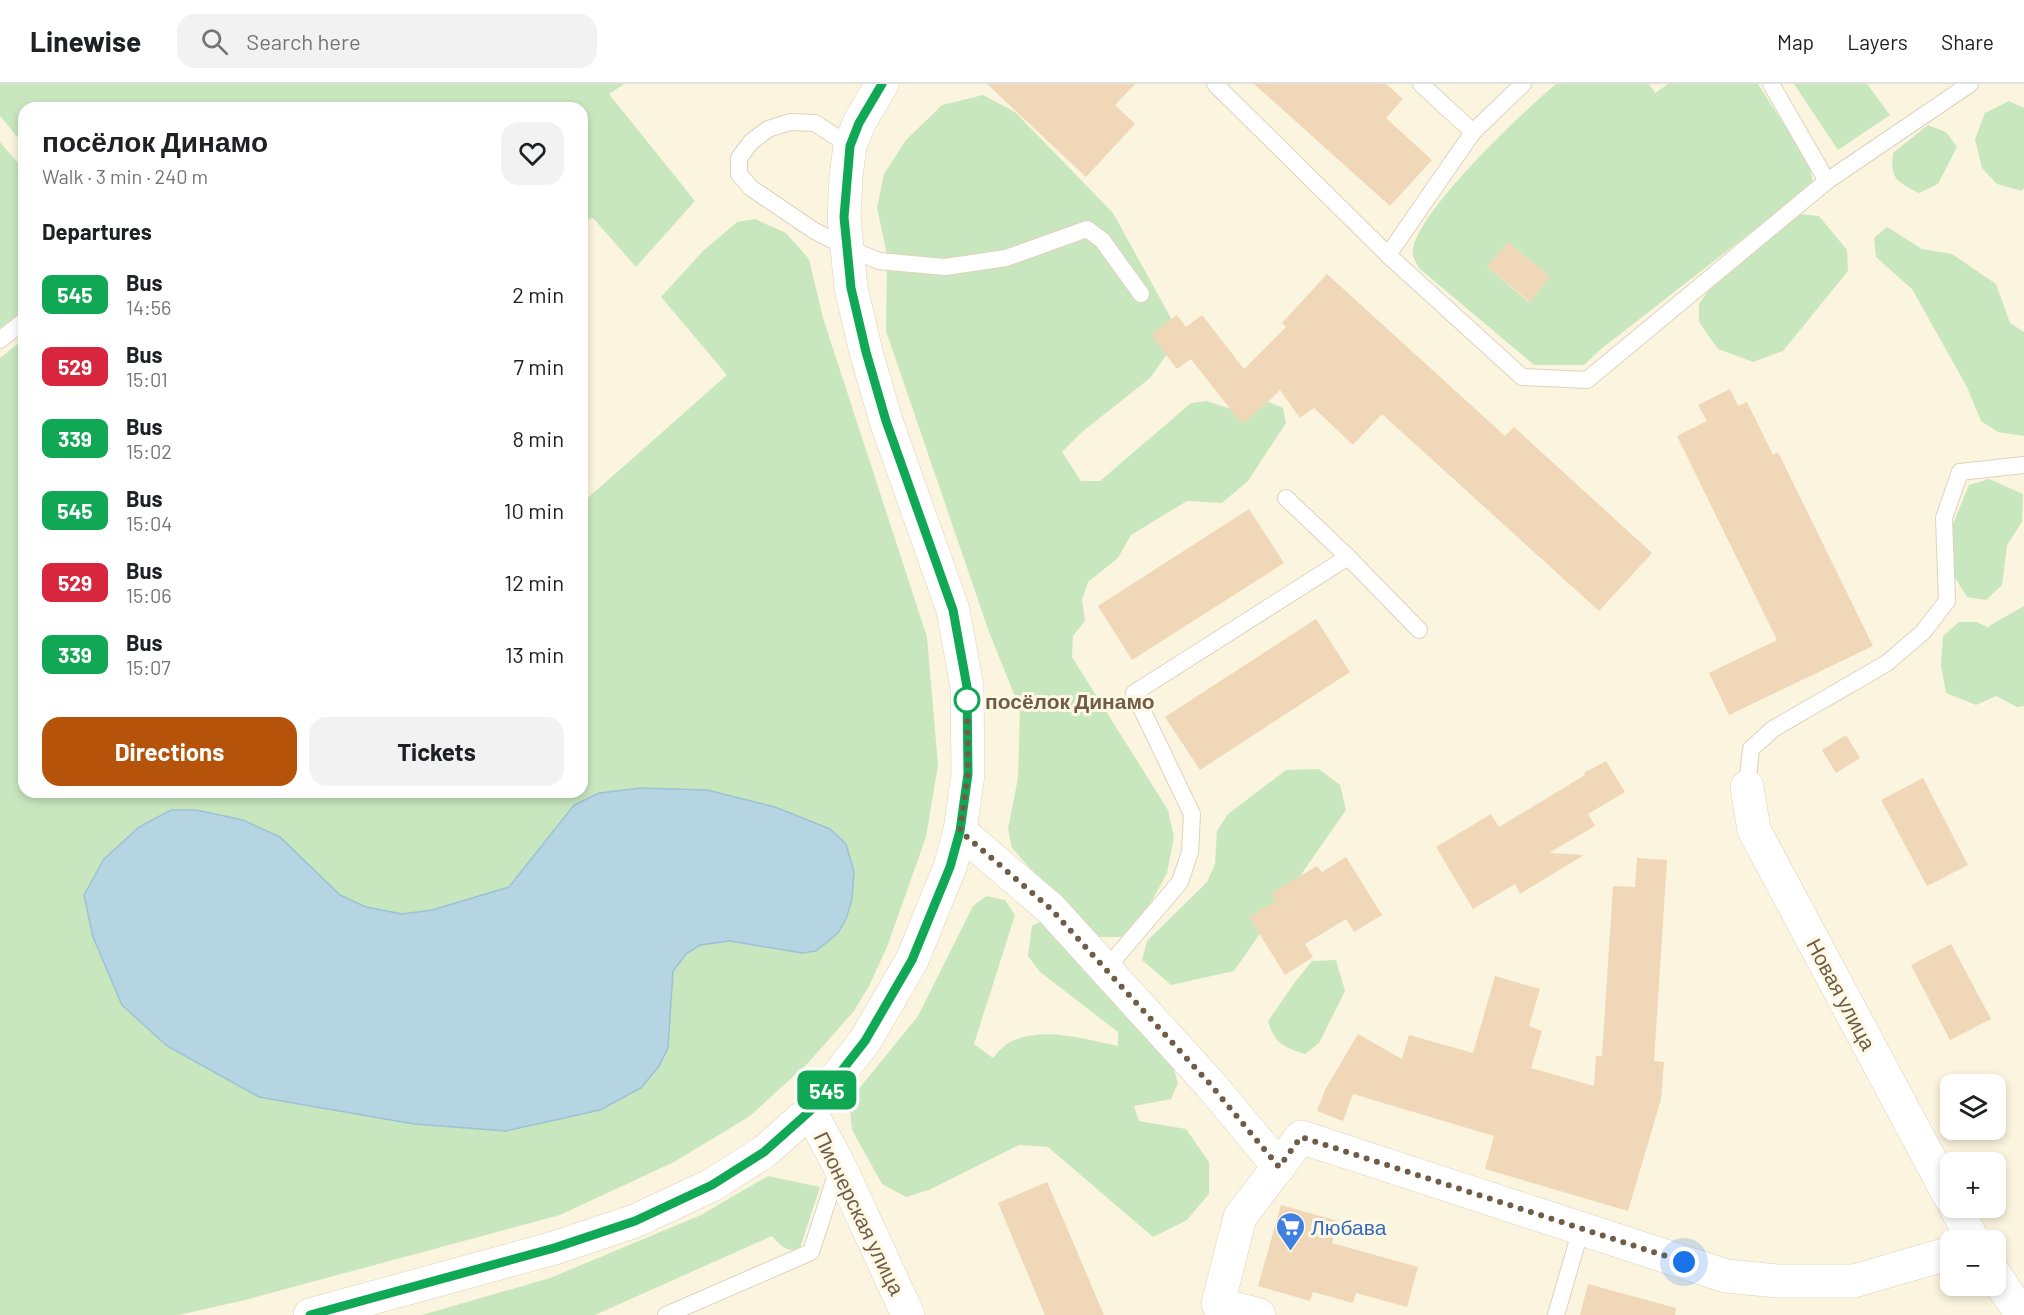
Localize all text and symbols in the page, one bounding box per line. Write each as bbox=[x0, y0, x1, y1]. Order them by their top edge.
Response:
search box bbox=[177, 14, 597, 68]
text: Linewise bbox=[30, 24, 141, 58]
icon: search bbox=[198, 25, 231, 58]
text: Search here bbox=[246, 28, 361, 54]
text: Map bbox=[1777, 29, 1814, 54]
text: Layers bbox=[1847, 29, 1908, 54]
text: Share bbox=[1941, 29, 1994, 54]
button: heart bbox=[501, 122, 564, 185]
text: посёлок Динамо bbox=[42, 124, 268, 158]
text: Walk · 3 min · 240 m bbox=[42, 164, 208, 188]
text: Departures bbox=[42, 218, 152, 244]
text: Bus bbox=[126, 269, 163, 295]
text: 2 min bbox=[512, 281, 564, 307]
text: 545 bbox=[57, 282, 93, 307]
text: 14:56 bbox=[126, 295, 171, 319]
text: Bus bbox=[126, 341, 163, 367]
text: 7 min bbox=[514, 353, 564, 379]
text: 529 bbox=[58, 354, 92, 379]
text: 15:01 bbox=[126, 367, 168, 391]
text: Bus bbox=[126, 413, 163, 439]
text: 8 min bbox=[512, 425, 564, 451]
text: 339 bbox=[58, 426, 92, 451]
text: 15:02 bbox=[126, 439, 172, 463]
text: Bus bbox=[126, 485, 163, 511]
text: 10 min bbox=[504, 497, 564, 523]
text: 545 bbox=[57, 498, 93, 523]
text: 15:04 bbox=[126, 511, 172, 535]
text: Bus bbox=[126, 557, 163, 583]
text: 12 min bbox=[504, 569, 564, 595]
text: 529 bbox=[58, 570, 92, 595]
text: 15:06 bbox=[126, 583, 172, 607]
text: Bus bbox=[126, 629, 163, 655]
text: 13 min bbox=[505, 641, 564, 667]
text: 339 bbox=[58, 642, 92, 667]
text: 15:07 bbox=[126, 655, 171, 679]
marker: посёлок Динамо bbox=[954, 687, 980, 713]
place label: посёлок Динамо bbox=[985, 688, 1155, 713]
button: Directions bbox=[42, 717, 297, 786]
button: Tickets bbox=[309, 717, 564, 786]
street label: Новая улица bbox=[1802, 934, 1882, 1054]
line badge: 545 bbox=[792, 1070, 862, 1110]
map controls bbox=[1940, 1074, 2006, 1296]
button: layers bbox=[1940, 1074, 2006, 1140]
text: 545 bbox=[809, 1078, 845, 1103]
street label: Пионерская улица bbox=[810, 1127, 911, 1299]
button: + bbox=[1940, 1152, 2006, 1218]
supermarket icon: Любава bbox=[1274, 1210, 1306, 1252]
place label: Любава bbox=[1311, 1214, 1387, 1239]
button: − bbox=[1940, 1230, 2006, 1296]
your location bbox=[1669, 1247, 1699, 1277]

